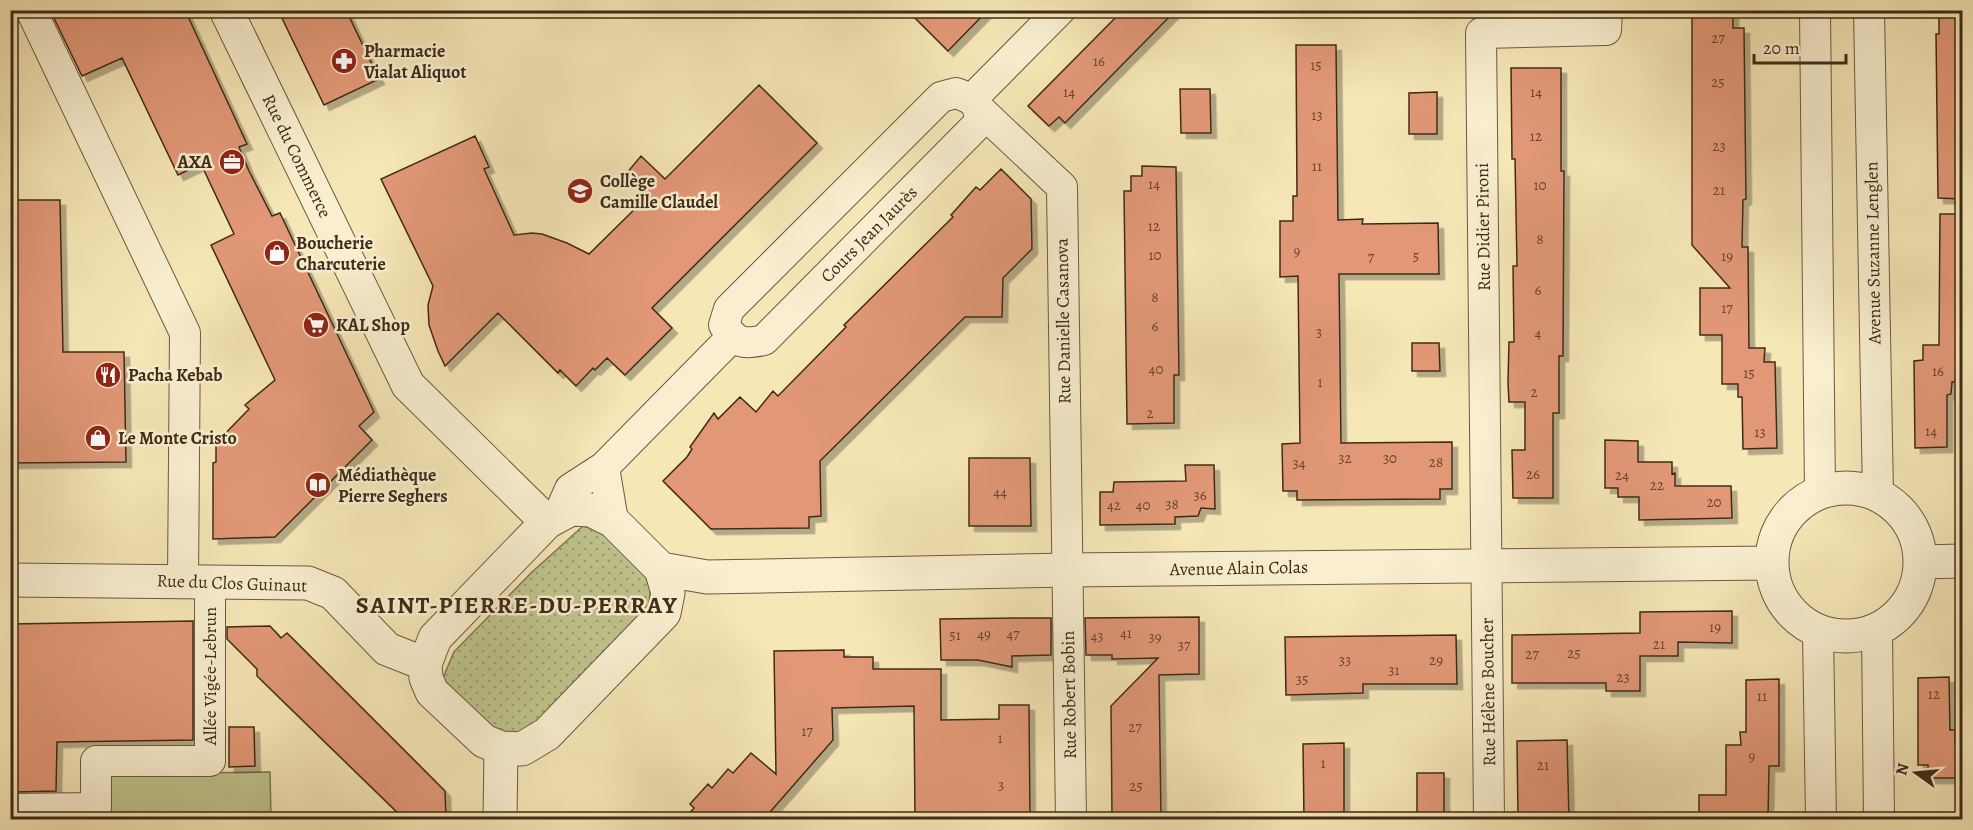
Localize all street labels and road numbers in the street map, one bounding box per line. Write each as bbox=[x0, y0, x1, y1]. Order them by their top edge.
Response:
street label: Rue du Commerce bbox=[257, 90, 337, 222]
street label: Avenue Suzanne Lenglen bbox=[1859, 161, 1887, 346]
street label: Rue Didier Pironi bbox=[1470, 163, 1496, 291]
street label: Cours Jean Jaurès bbox=[815, 180, 923, 288]
street label: Rue Danielle Casanova bbox=[1050, 237, 1076, 404]
street label: Avenue Alain Colas bbox=[1169, 555, 1308, 581]
street label: Rue du Clos Guinaut bbox=[156, 568, 308, 598]
street label: Allée Vigée-Lebrun bbox=[198, 607, 222, 746]
street label: Rue Hélène Boucher bbox=[1475, 617, 1501, 766]
street label: Rue Robert Bobin bbox=[1056, 630, 1082, 759]

